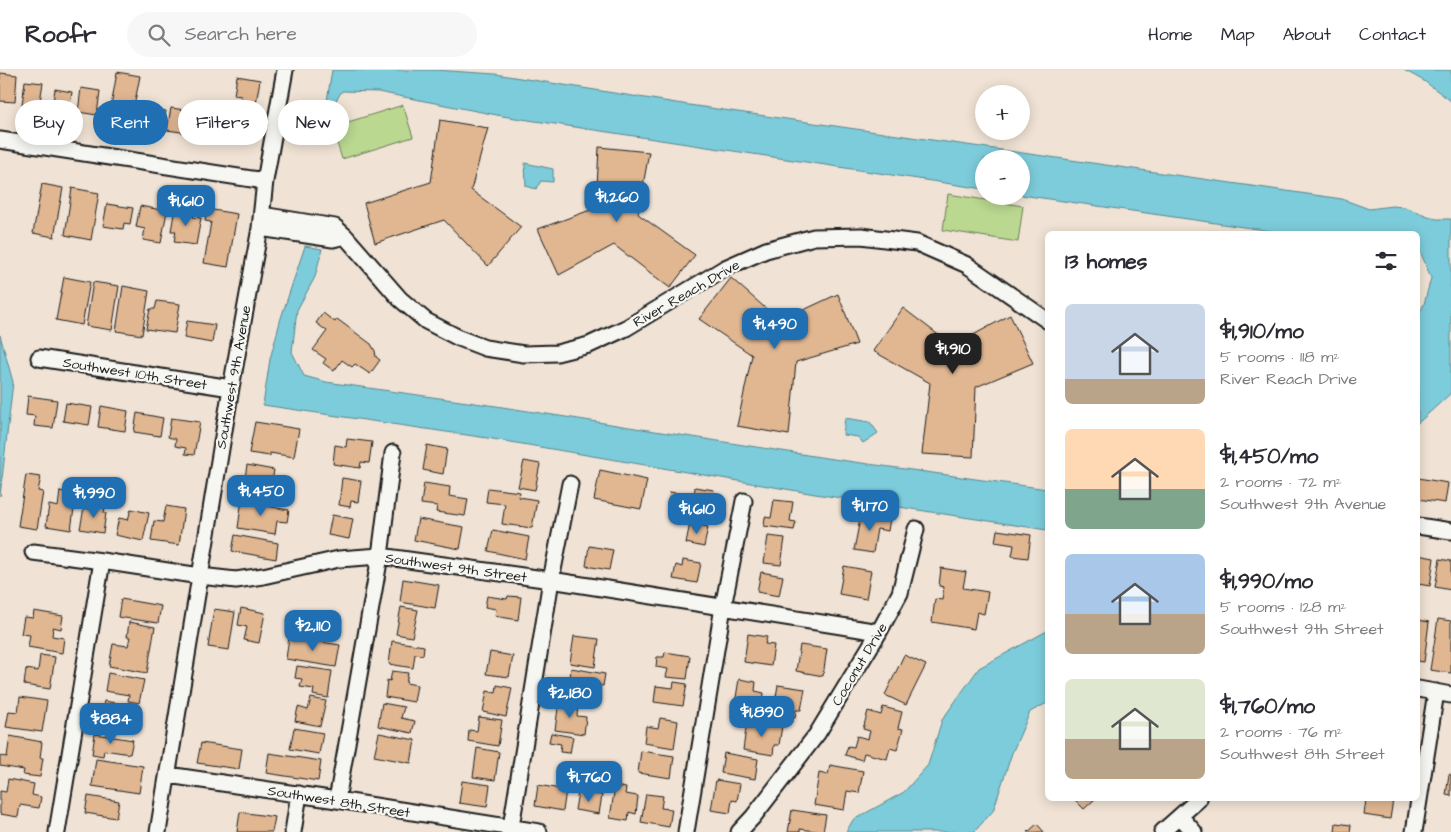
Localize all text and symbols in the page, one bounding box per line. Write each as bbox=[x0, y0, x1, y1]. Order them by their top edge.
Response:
search box bbox=[127, 12, 477, 57]
text: Roofr bbox=[25, 18, 97, 52]
icon: search bbox=[145, 21, 173, 49]
text: Search here bbox=[185, 21, 297, 48]
text: Home bbox=[1148, 22, 1193, 47]
text: Map bbox=[1221, 22, 1255, 47]
text: About bbox=[1283, 22, 1331, 47]
text: Contact bbox=[1359, 22, 1426, 47]
map controls bbox=[975, 85, 1030, 205]
button: + bbox=[975, 85, 1030, 140]
chip: Buy bbox=[15, 100, 83, 145]
chip: Rent bbox=[93, 100, 168, 145]
chip: Filters bbox=[178, 100, 268, 145]
chip: New bbox=[278, 100, 349, 145]
button: − bbox=[975, 150, 1030, 205]
pin: $1,260 bbox=[576, 180, 658, 223]
pin: $1,610 bbox=[145, 184, 227, 227]
text: $1,260 bbox=[595, 186, 639, 208]
text: $1,610 bbox=[168, 190, 204, 212]
text: 13 homes bbox=[1065, 247, 1147, 276]
icon: filters bbox=[1372, 247, 1400, 275]
street label: River Reach Drive bbox=[629, 255, 744, 333]
street label: Southwest 9th Avenue bbox=[212, 303, 257, 451]
pin: $1,490 bbox=[734, 308, 816, 350]
text: $1,490 bbox=[753, 313, 797, 335]
text: $1,910/mo bbox=[1220, 317, 1304, 346]
icon: home bbox=[1105, 324, 1165, 384]
pin: $1,910 bbox=[912, 332, 994, 375]
text: $1,910 bbox=[935, 338, 971, 360]
text: 5 rooms · 118 m² bbox=[1220, 346, 1339, 368]
street label: Southwest 10th Street bbox=[61, 353, 209, 395]
text: River Reach Drive bbox=[1220, 368, 1357, 390]
text: $1,450/mo bbox=[1220, 442, 1318, 471]
icon: home bbox=[1105, 449, 1165, 509]
text: 2 rooms · 72 m² bbox=[1220, 471, 1342, 493]
pin: $1,450 bbox=[220, 474, 302, 517]
pin: $1,990 bbox=[53, 476, 135, 519]
text: $1,450 bbox=[238, 480, 284, 502]
text: $1,990 bbox=[73, 482, 115, 504]
pin: $1,170 bbox=[829, 490, 911, 532]
pin: $1,610 bbox=[656, 492, 738, 535]
text: Southwest 9th Avenue bbox=[1220, 493, 1386, 515]
text: $1,170 bbox=[852, 495, 888, 517]
text: $1,610 bbox=[679, 498, 715, 520]
street label: Southwest 9th Street bbox=[384, 548, 528, 588]
text: $1,990/mo bbox=[1220, 567, 1313, 596]
icon: home bbox=[1105, 574, 1165, 634]
text: 5 rooms · 128 m² bbox=[1220, 596, 1347, 618]
pin: $2,110 bbox=[272, 610, 354, 652]
text: $2,110 bbox=[295, 615, 331, 637]
text: Southwest 9th Street bbox=[1220, 618, 1384, 640]
street label: Coconut Drive bbox=[827, 619, 893, 710]
pin: $2,180 bbox=[529, 676, 611, 719]
text: $2,180 bbox=[548, 682, 592, 704]
text: $1,760/mo bbox=[1220, 692, 1315, 721]
pin: $1,890 bbox=[721, 696, 803, 738]
icon: home bbox=[1105, 699, 1165, 759]
text: $1,890 bbox=[740, 701, 784, 723]
pin: $884 bbox=[81, 702, 141, 745]
text: $884 bbox=[91, 708, 131, 730]
text: 2 rooms · 76 m² bbox=[1220, 721, 1343, 743]
text: Southwest 8th Street bbox=[1220, 743, 1385, 765]
pin: $1,760 bbox=[548, 760, 630, 803]
text: $1,760 bbox=[567, 766, 611, 788]
street label: Southwest 8th Street bbox=[266, 781, 412, 823]

